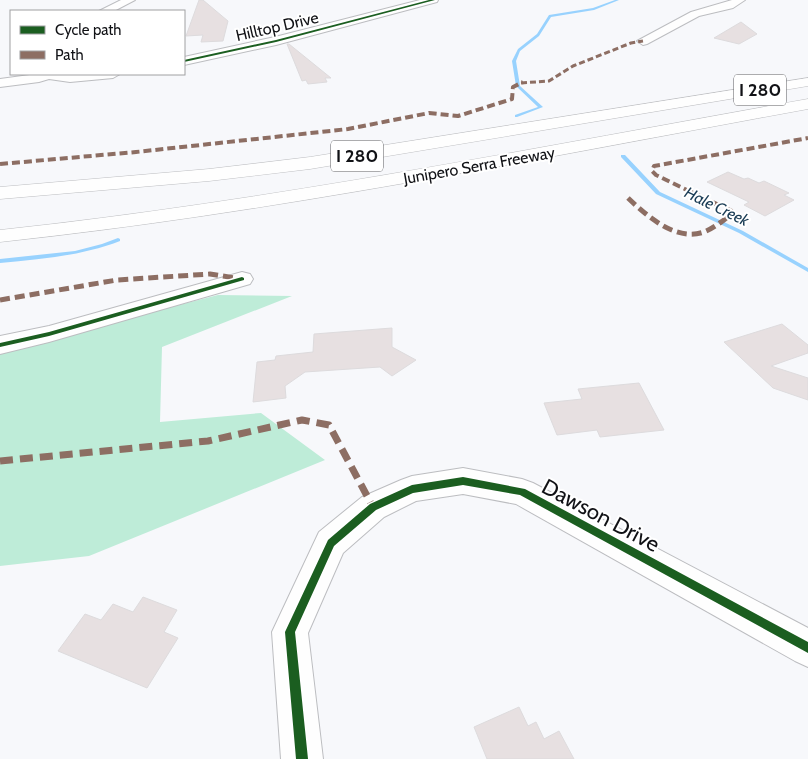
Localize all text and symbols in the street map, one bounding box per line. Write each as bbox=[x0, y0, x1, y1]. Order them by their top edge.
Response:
street label: Hilltop Drive bbox=[234, 8, 320, 45]
legend bbox=[10, 10, 185, 75]
text: Cycle path bbox=[55, 21, 121, 39]
text: Path bbox=[55, 46, 84, 64]
road number: I 280 bbox=[734, 74, 786, 106]
road number: I 280 bbox=[331, 140, 383, 172]
street label: Junipero Serra Freeway bbox=[401, 143, 556, 188]
water label: Hale Creek bbox=[682, 183, 753, 231]
street label: Dawson Drive bbox=[537, 473, 664, 558]

